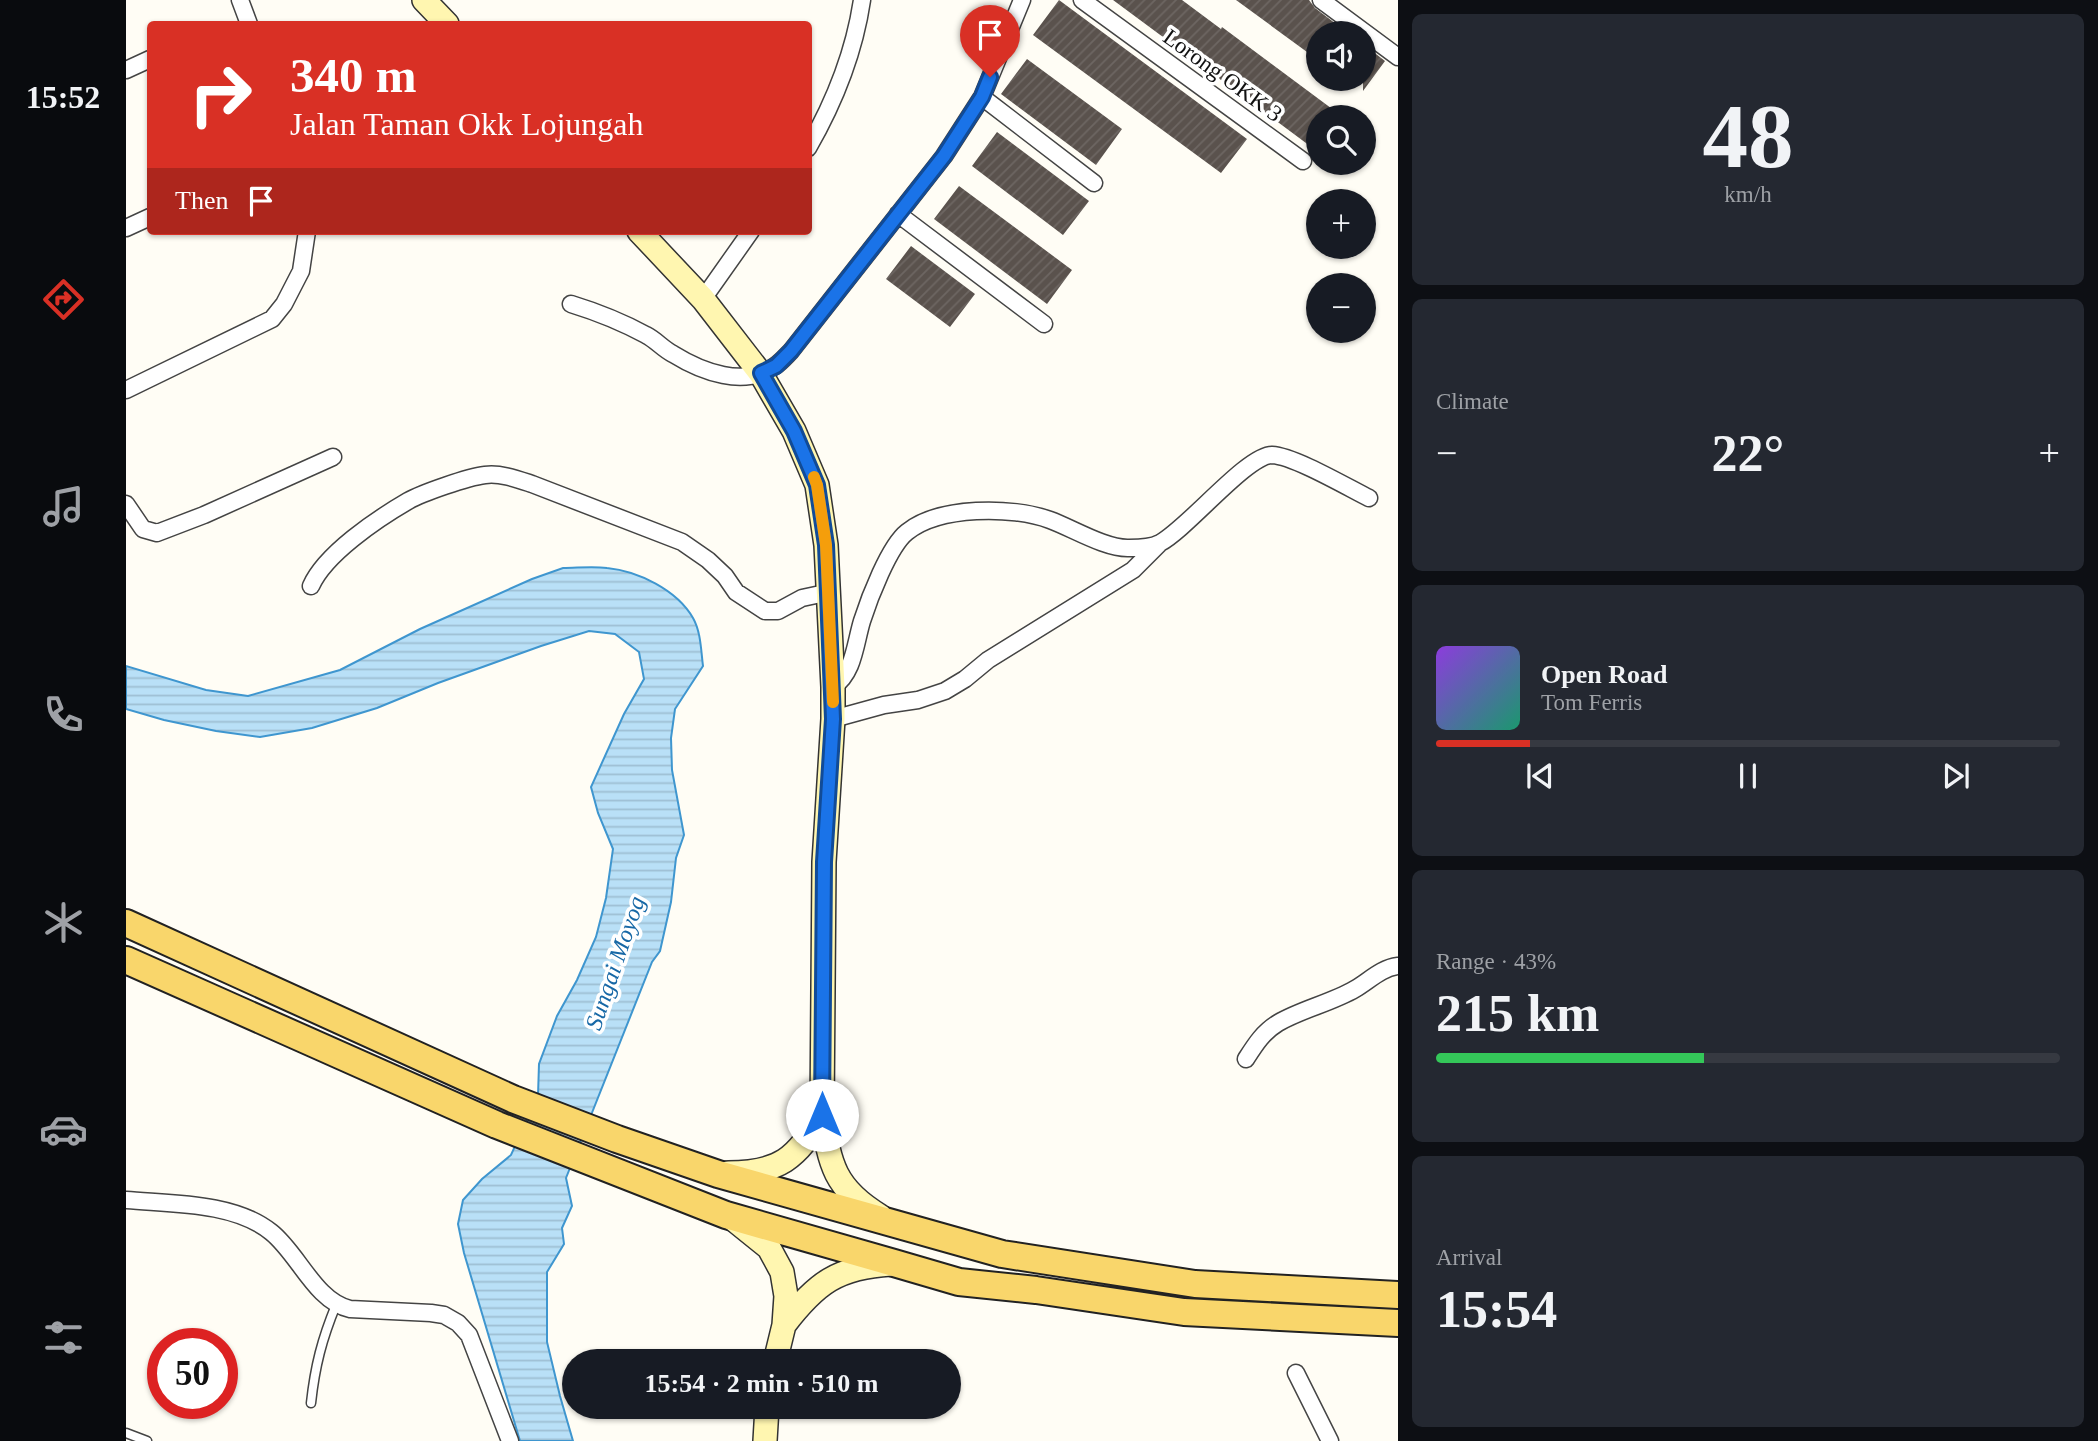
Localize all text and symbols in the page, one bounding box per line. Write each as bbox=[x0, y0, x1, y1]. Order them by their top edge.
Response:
pin bbox=[960, 5, 1020, 77]
icon: arrive bbox=[971, 16, 1009, 54]
map controls bbox=[1306, 21, 1376, 343]
button: sound bbox=[1306, 21, 1376, 91]
street label: Lorong OKK 3 bbox=[1159, 24, 1287, 127]
text: 340 m bbox=[290, 48, 417, 103]
icon: right bbox=[175, 49, 266, 140]
text: 15:52 bbox=[26, 79, 100, 115]
text: 48 bbox=[1703, 86, 1794, 187]
button: search bbox=[1306, 105, 1376, 175]
text: Jalan Taman Okk Lojungah bbox=[290, 106, 644, 142]
icon: arrive bbox=[242, 182, 280, 220]
text: km/h bbox=[1724, 182, 1772, 207]
text: Then bbox=[175, 186, 228, 215]
button: + bbox=[1306, 189, 1376, 259]
button: − bbox=[1306, 273, 1376, 343]
icon: directions bbox=[39, 275, 88, 324]
text: Climate bbox=[1436, 389, 1509, 414]
text: 22° bbox=[1712, 425, 1784, 482]
text: − bbox=[1436, 432, 1457, 474]
text: + bbox=[2039, 432, 2060, 474]
icon: music bbox=[39, 482, 88, 531]
text: Open Road bbox=[1541, 660, 1667, 689]
icon: phone bbox=[39, 690, 88, 739]
text: Tom Ferris bbox=[1541, 690, 1642, 715]
icon: previous bbox=[1521, 757, 1559, 795]
icon: pause bbox=[1729, 757, 1767, 795]
icon: next bbox=[1937, 757, 1975, 795]
water label: Sungai Moyog bbox=[580, 893, 650, 1033]
icon: climate bbox=[39, 898, 88, 947]
text: Range · 43% bbox=[1436, 949, 1556, 974]
text: 215 km bbox=[1436, 985, 1599, 1042]
position arrow bbox=[785, 1078, 859, 1152]
icon: car bbox=[39, 1105, 88, 1154]
text: Arrival bbox=[1436, 1245, 1502, 1270]
text: 15:54 bbox=[1436, 1281, 1557, 1338]
icon: filters bbox=[39, 1313, 88, 1362]
speed limit sign: 50 bbox=[147, 1328, 238, 1419]
text: 15:54 · 2 min · 510 m bbox=[645, 1369, 879, 1398]

